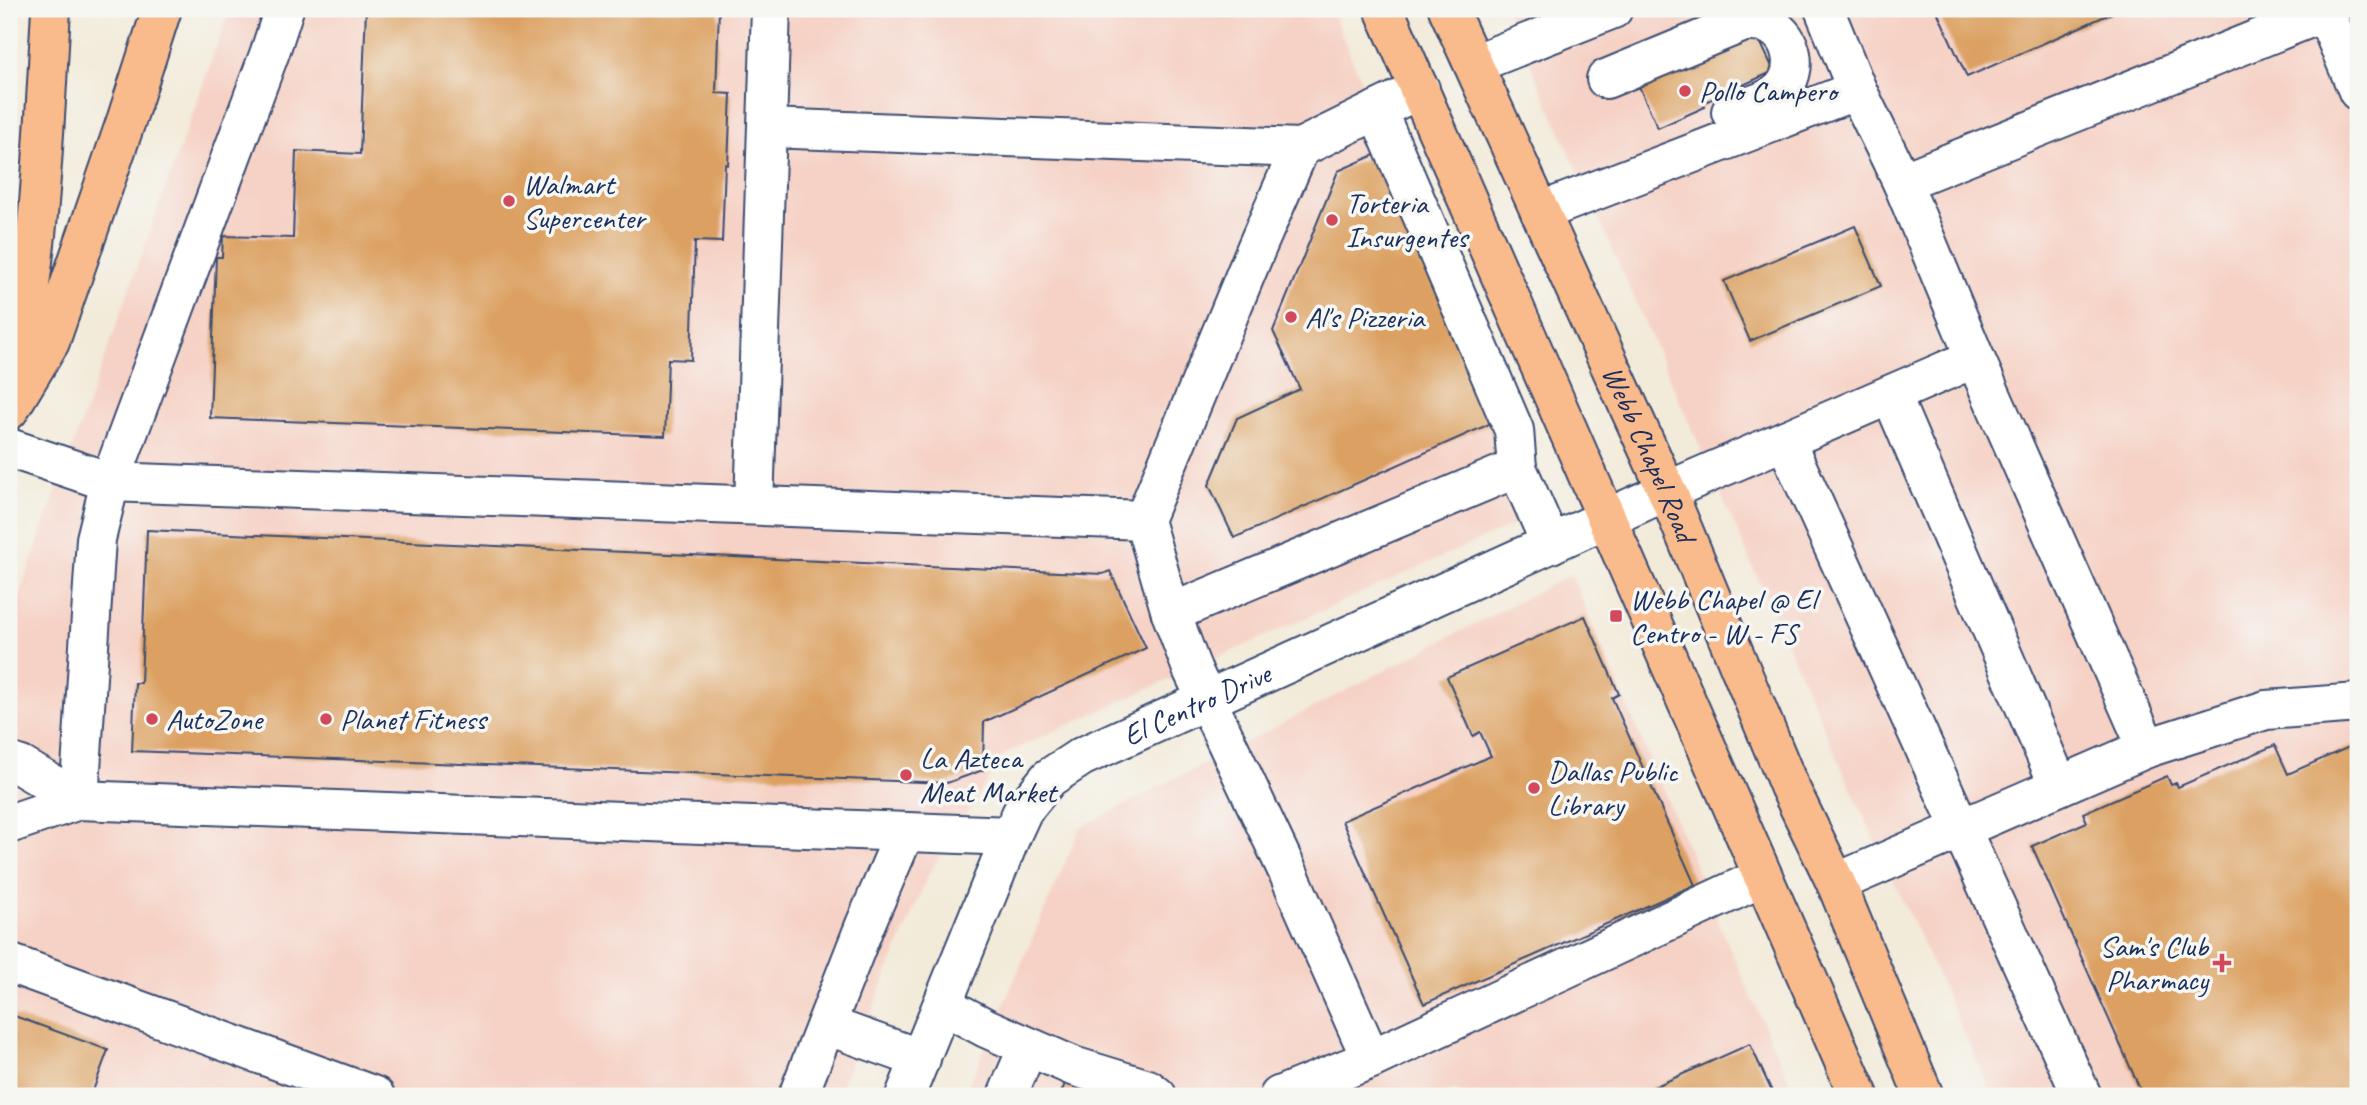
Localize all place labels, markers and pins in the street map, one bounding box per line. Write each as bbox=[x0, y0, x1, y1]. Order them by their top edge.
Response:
place label: Pollo Campero bbox=[1699, 72, 1840, 110]
marker: Pollo Campero bbox=[1677, 83, 1693, 99]
place label: Walmart Supercenter bbox=[523, 165, 647, 237]
place label: Torteria Insurgentes bbox=[1346, 184, 1470, 256]
marker: Walmart Supercenter bbox=[501, 193, 517, 209]
marker: Torteria Insurgentes bbox=[1324, 212, 1340, 228]
place label: Al's Pizzeria bbox=[1305, 298, 1426, 336]
marker: Al's Pizzeria bbox=[1283, 309, 1299, 325]
place label: Webb Chapel @ El Centro - W - FS bbox=[1630, 580, 1821, 652]
marker: Webb Chapel @ El Centro - W - FS bbox=[1608, 608, 1624, 624]
place label: AutoZone bbox=[166, 700, 264, 738]
place label: Planet Fitness bbox=[340, 700, 488, 738]
marker: AutoZone bbox=[144, 711, 160, 727]
marker: Planet Fitness bbox=[318, 711, 334, 727]
place label: La Azteca Meat Market bbox=[920, 739, 1059, 811]
place label: Dallas Public Library bbox=[1548, 752, 1678, 824]
marker: La Azteca Meat Market bbox=[898, 767, 914, 783]
marker: Dallas Public Library bbox=[1526, 780, 1542, 796]
place label: Sam's Club Pharmacy bbox=[2099, 927, 2210, 999]
marker: Sam's Club Pharmacy bbox=[2214, 955, 2230, 971]

